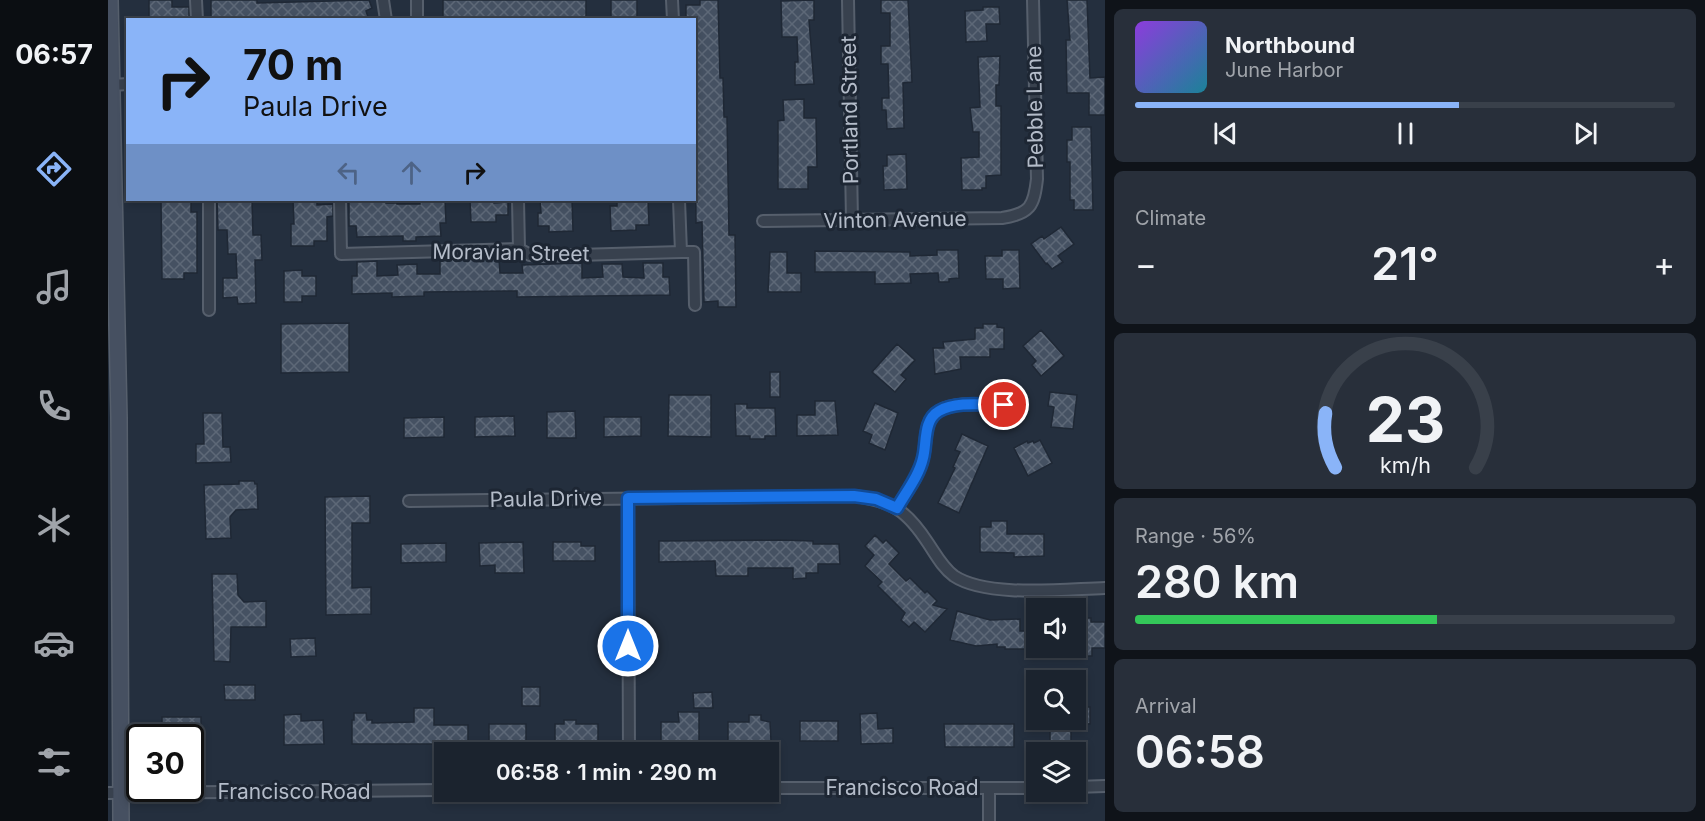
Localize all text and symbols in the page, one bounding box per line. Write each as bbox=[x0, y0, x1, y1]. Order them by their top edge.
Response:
text: Northbound bbox=[1225, 32, 1355, 58]
street label: Portland Street bbox=[836, 36, 863, 184]
text: 06:57 bbox=[15, 38, 93, 71]
text: 70 m bbox=[243, 39, 343, 90]
icon: right bbox=[144, 42, 222, 120]
street label: Pebble Lane bbox=[1021, 45, 1048, 169]
text: June Harbor bbox=[1225, 58, 1343, 82]
text: Paula Drive bbox=[243, 90, 388, 123]
icon: previous bbox=[1209, 117, 1242, 150]
icon: pause bbox=[1389, 117, 1422, 150]
icon: next bbox=[1569, 117, 1602, 150]
icon: directions bbox=[33, 148, 75, 190]
icon: left bbox=[332, 156, 365, 189]
icon: ahead bbox=[395, 156, 428, 189]
icon: right bbox=[458, 156, 491, 189]
street label: Vinton Avenue bbox=[823, 206, 967, 233]
text: Climate bbox=[1135, 206, 1206, 230]
text: 21° bbox=[1371, 236, 1439, 291]
street label: Moravian Street bbox=[432, 239, 590, 266]
text: − bbox=[1135, 244, 1157, 284]
text: + bbox=[1653, 244, 1675, 284]
icon: music bbox=[33, 266, 75, 308]
pin bbox=[978, 379, 1029, 430]
text: 23 bbox=[1365, 382, 1445, 457]
icon: phone bbox=[33, 385, 75, 427]
icon: arrive bbox=[987, 388, 1020, 421]
text: km/h bbox=[1380, 452, 1430, 478]
street label: Paula Drive bbox=[490, 485, 602, 512]
icon: climate bbox=[33, 504, 75, 546]
text: Range · 56% bbox=[1135, 524, 1256, 548]
text: 280 km bbox=[1135, 554, 1299, 609]
map controls bbox=[1026, 598, 1086, 802]
button: sound bbox=[1026, 598, 1086, 658]
position arrow bbox=[596, 614, 660, 678]
icon: car bbox=[33, 622, 75, 664]
button: search bbox=[1026, 670, 1086, 730]
text: Arrival bbox=[1135, 694, 1197, 718]
speed limit sign: 30 bbox=[126, 724, 204, 802]
text: 06:58 bbox=[1135, 724, 1265, 779]
icon: filters bbox=[33, 741, 75, 783]
button: layers bbox=[1026, 742, 1086, 802]
text: 06:58 · 1 min · 290 m bbox=[496, 759, 717, 785]
street label: Francisco Road bbox=[825, 775, 979, 800]
street label: Francisco Road bbox=[217, 779, 371, 804]

